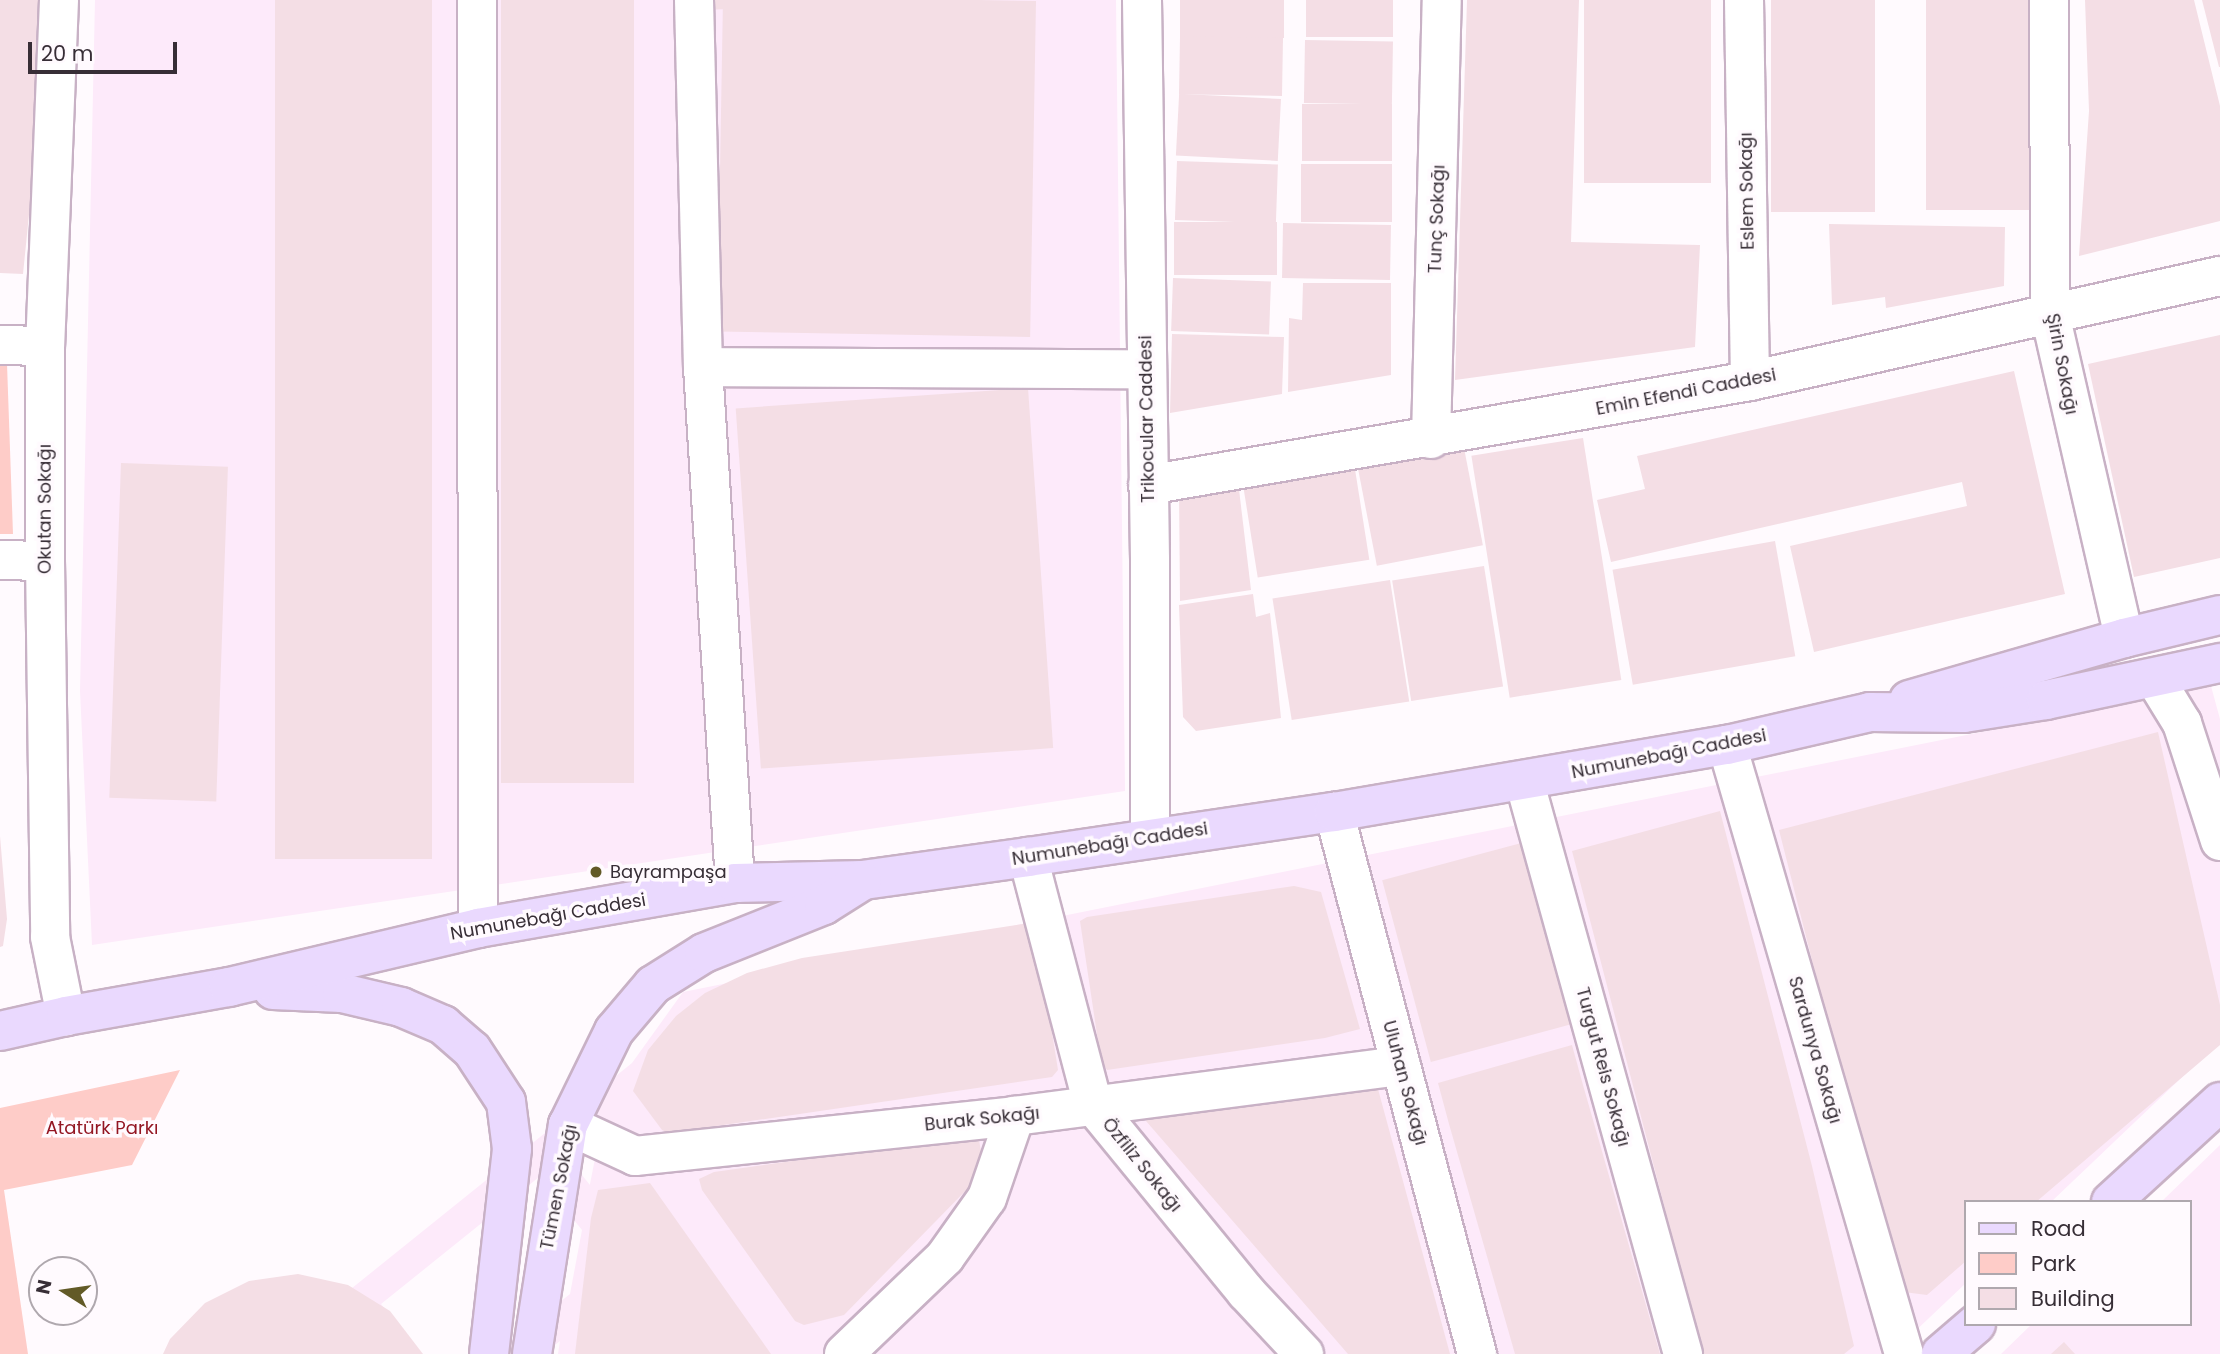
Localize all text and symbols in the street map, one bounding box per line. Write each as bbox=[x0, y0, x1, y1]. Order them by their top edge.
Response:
scale bar bbox=[32, 28, 180, 72]
text: 20 m bbox=[41, 39, 94, 68]
street label: Eslem Sokağı bbox=[1735, 132, 1759, 250]
street label: Tunç Sokağı bbox=[1424, 164, 1450, 274]
street label: Şirin Sokağı bbox=[2042, 312, 2082, 416]
street label: Trikocular Caddesi bbox=[1135, 335, 1159, 503]
street label: Emin Efendi Caddesi bbox=[1594, 364, 1778, 420]
street label: Okutan Sokağı bbox=[34, 444, 56, 574]
street label: Numunebağı Caddesi bbox=[1570, 725, 1768, 783]
street label: Numunebağı Caddesi bbox=[1011, 818, 1209, 870]
place label: Bayrampaşa bbox=[610, 861, 727, 883]
marker: Bayrampaşa bbox=[588, 864, 604, 880]
street label: Numunebağı Caddesi bbox=[449, 889, 647, 945]
street label: Sardunya Sokağı bbox=[1784, 974, 1846, 1126]
street label: Turgut Reis Sokağı bbox=[1571, 985, 1635, 1149]
street label: Uluhan Sokağı bbox=[1378, 1018, 1432, 1148]
street label: Burak Sokağı bbox=[923, 1102, 1041, 1136]
street label: Özfiliz Sokağı bbox=[1098, 1114, 1186, 1216]
park label: Atatürk Parkı bbox=[46, 1117, 158, 1139]
street label: Tümen Sokağı bbox=[536, 1122, 582, 1252]
legend bbox=[1965, 1200, 2192, 1326]
text: Road bbox=[2031, 1214, 2086, 1243]
text: Park bbox=[2031, 1249, 2076, 1278]
north arrow bbox=[28, 1256, 98, 1326]
text: N bbox=[29, 1277, 59, 1297]
text: Building bbox=[2031, 1284, 2115, 1313]

